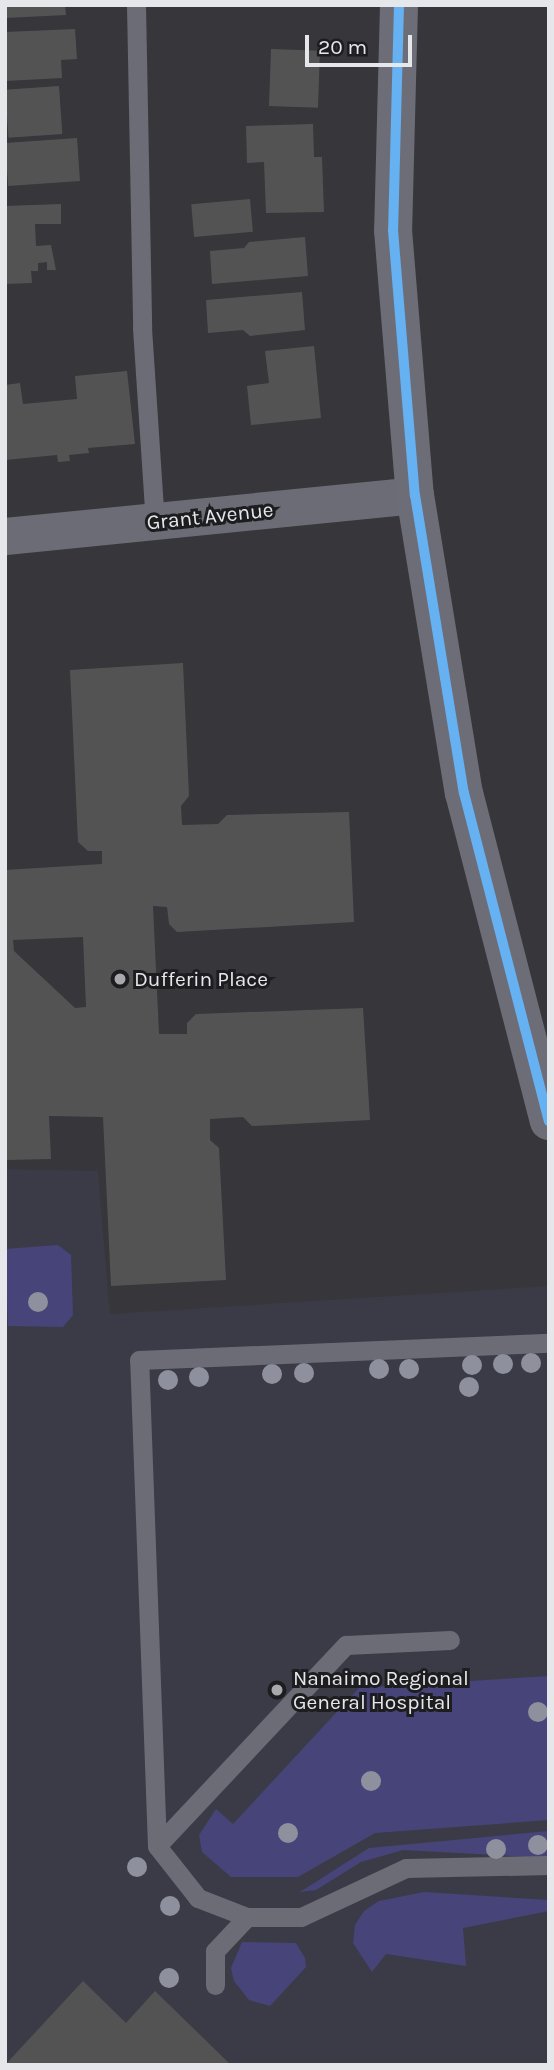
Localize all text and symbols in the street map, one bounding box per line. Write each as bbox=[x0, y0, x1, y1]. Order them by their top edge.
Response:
scale bar bbox=[309, 21, 416, 65]
text: 20 m bbox=[318, 35, 367, 59]
street label: Grant Avenue bbox=[145, 497, 275, 535]
place label: Dufferin Place bbox=[134, 966, 268, 992]
marker: Dufferin Place bbox=[112, 971, 128, 987]
place label: Nanaimo Regional General Hospital bbox=[293, 1665, 469, 1715]
marker: Nanaimo Regional General Hospital bbox=[267, 1680, 287, 1700]

